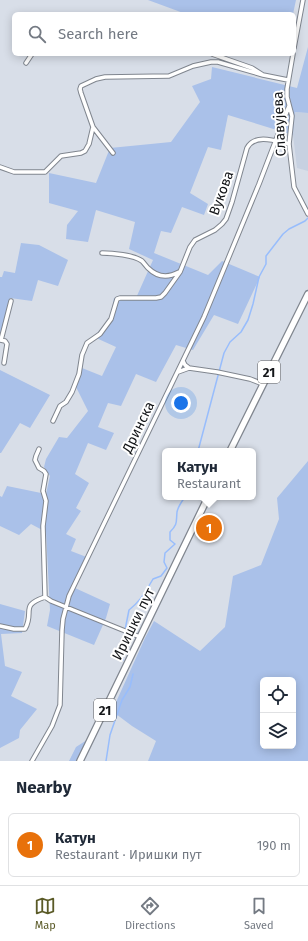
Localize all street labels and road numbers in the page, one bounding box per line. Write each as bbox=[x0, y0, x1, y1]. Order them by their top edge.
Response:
street label: Славујева bbox=[269, 91, 290, 157]
street label: Вукова bbox=[206, 169, 237, 218]
road number: 21 bbox=[258, 361, 280, 383]
street label: Дринска bbox=[118, 399, 158, 457]
street label: Иришки пут bbox=[109, 585, 159, 663]
road number: 21 bbox=[94, 699, 116, 721]

